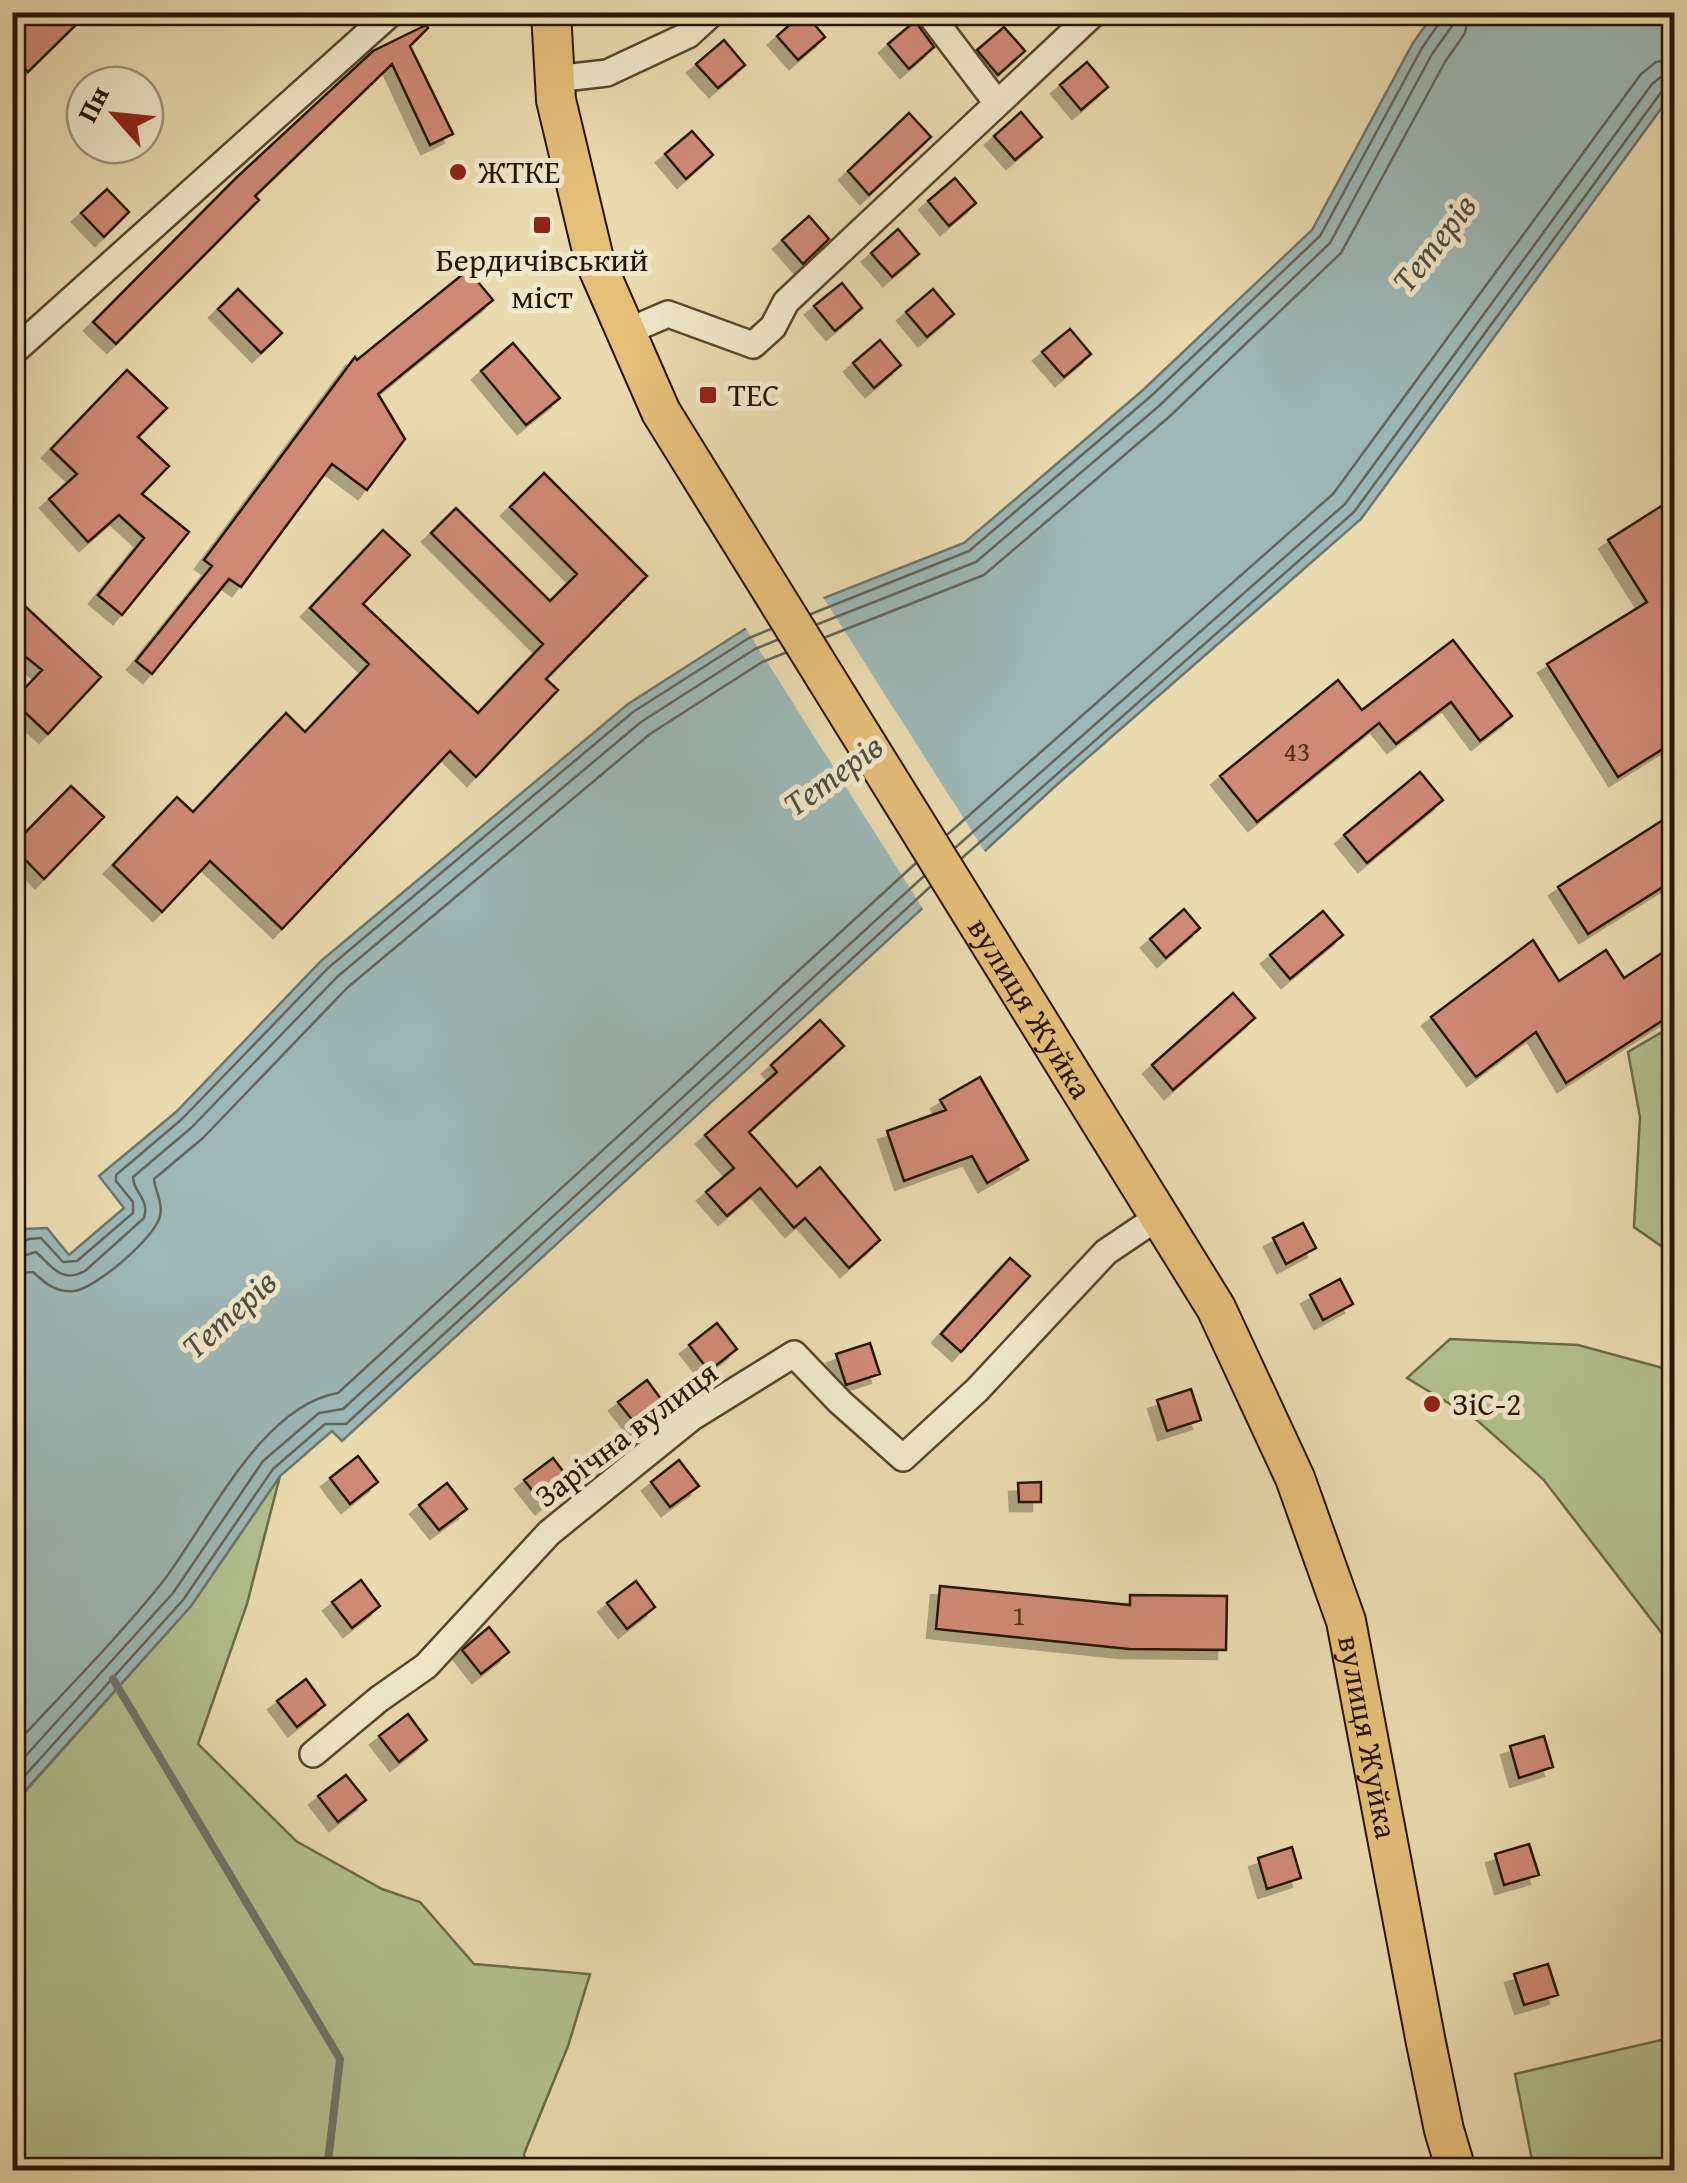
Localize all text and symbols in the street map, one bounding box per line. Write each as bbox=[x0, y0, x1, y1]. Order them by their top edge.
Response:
north arrow bbox=[65, 65, 165, 165]
text: Пн bbox=[66, 78, 119, 129]
place label: ЖТКЕ bbox=[477, 148, 560, 195]
marker: ЖТКЕ bbox=[447, 161, 469, 183]
water label: Тетерів bbox=[1379, 182, 1489, 303]
marker: Бердичівський міст bbox=[531, 214, 553, 236]
place label: Бердичівський міст bbox=[436, 236, 648, 320]
place label: ТЕС bbox=[728, 371, 780, 418]
marker: ТЕС bbox=[697, 384, 719, 406]
water label: Тетерів bbox=[772, 721, 894, 829]
house number: 43 bbox=[1284, 730, 1310, 771]
street label: вулиця Жуйка bbox=[957, 908, 1105, 1108]
water label: Тетерів bbox=[169, 1257, 288, 1371]
street label: Зарічна вулиця bbox=[524, 1349, 727, 1518]
place label: ЗіС-2 bbox=[1452, 1380, 1521, 1427]
marker: ЗіС-2 bbox=[1421, 1393, 1443, 1415]
house number: 1 bbox=[1012, 1594, 1026, 1635]
street label: вулиця Жуйка bbox=[1326, 1632, 1411, 1843]

